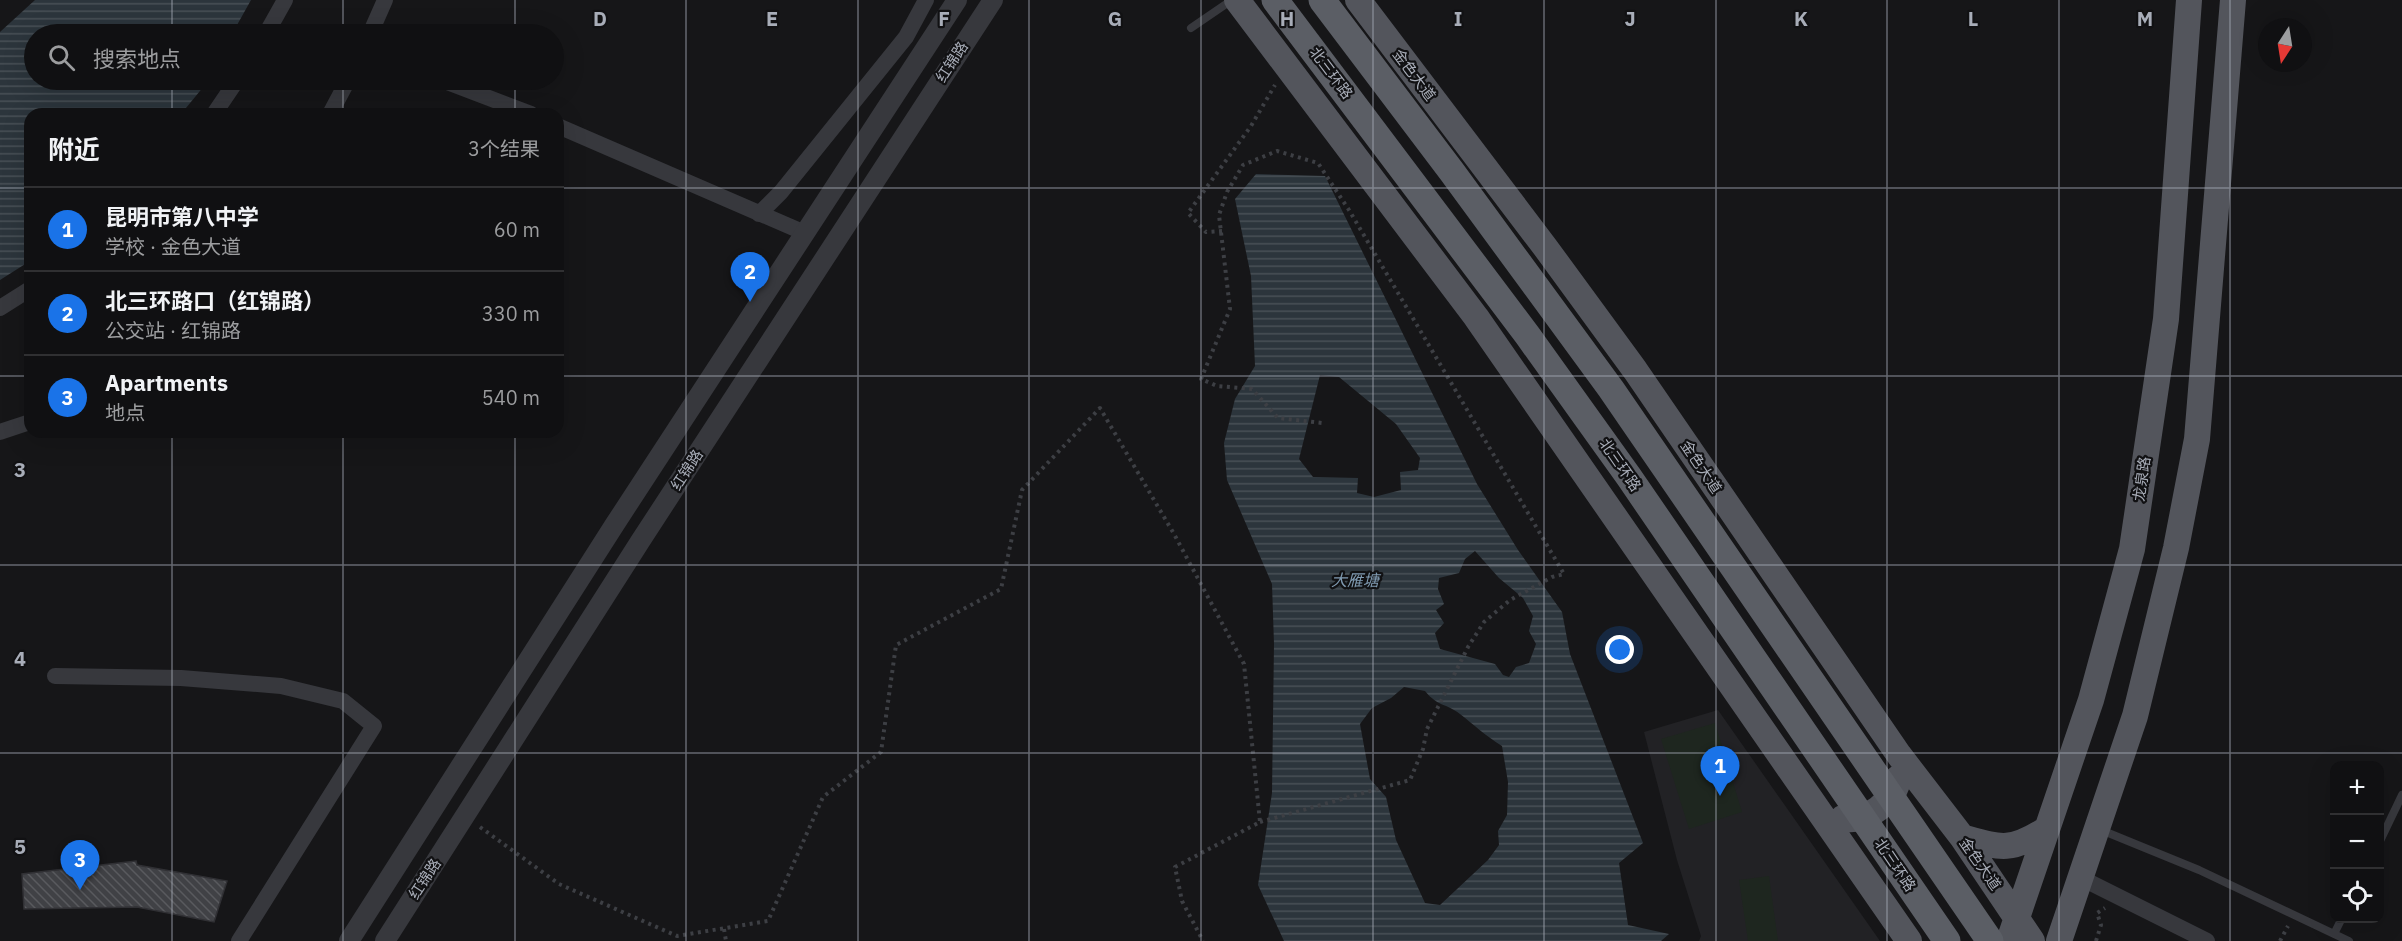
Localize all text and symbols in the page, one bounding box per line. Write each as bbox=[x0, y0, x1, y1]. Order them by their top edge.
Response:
text: D bbox=[593, 5, 607, 32]
text: E bbox=[766, 5, 778, 32]
text: F bbox=[938, 5, 950, 32]
text: G bbox=[1108, 5, 1122, 32]
text: H bbox=[1280, 5, 1294, 32]
text: I bbox=[1454, 5, 1462, 32]
text: J bbox=[1624, 5, 1636, 32]
text: K bbox=[1794, 5, 1808, 32]
text: L bbox=[1968, 5, 1978, 32]
text: M bbox=[2137, 5, 2153, 32]
north arrow bbox=[2258, 18, 2312, 72]
search box bbox=[24, 24, 564, 90]
street label: 红锦路 bbox=[931, 38, 972, 86]
icon: search bbox=[45, 41, 78, 74]
street label: 北三环路 bbox=[1306, 43, 1357, 102]
text: 搜索地点 bbox=[93, 44, 181, 73]
street label: 金色大道 bbox=[1389, 45, 1440, 104]
text: 附近 bbox=[48, 132, 100, 166]
text: 3个结果 bbox=[468, 135, 540, 162]
text: 昆明市第八中学 bbox=[105, 202, 259, 231]
text: 1 bbox=[62, 216, 74, 243]
text: 60 m bbox=[494, 216, 540, 243]
text: 学校 · 金色大道 bbox=[105, 233, 241, 260]
pin: 2 bbox=[730, 252, 770, 302]
text: 北三环路口（红锦路） bbox=[105, 286, 325, 315]
text: 2 bbox=[62, 300, 74, 327]
text: 330 m bbox=[482, 300, 540, 327]
text: 公交站 · 红锦路 bbox=[105, 317, 241, 344]
text: Apartments bbox=[105, 368, 228, 397]
text: 3 bbox=[62, 384, 74, 411]
text: 540 m bbox=[482, 384, 540, 411]
text: 地点 bbox=[105, 399, 145, 426]
street label: 北三环路 bbox=[1595, 435, 1645, 495]
street label: 金色大道 bbox=[1677, 437, 1726, 497]
street label: 红锦路 bbox=[666, 446, 707, 494]
street label: 龙泉路 bbox=[2129, 455, 2154, 503]
text: 3 bbox=[14, 456, 26, 483]
water label: 大雁塘 bbox=[1331, 570, 1382, 590]
your location bbox=[1605, 635, 1634, 664]
text: 4 bbox=[14, 645, 26, 672]
pin: 1 bbox=[1700, 746, 1740, 796]
map controls bbox=[2330, 761, 2384, 923]
button: + bbox=[2330, 761, 2384, 815]
button: − bbox=[2330, 815, 2384, 869]
text: 5 bbox=[14, 833, 26, 860]
street label: 金色大道 bbox=[1955, 834, 2005, 894]
street label: 北三环路 bbox=[1871, 835, 1920, 895]
pin: 3 bbox=[60, 840, 100, 890]
street label: 红锦路 bbox=[404, 855, 445, 903]
button: locate bbox=[2330, 869, 2384, 923]

